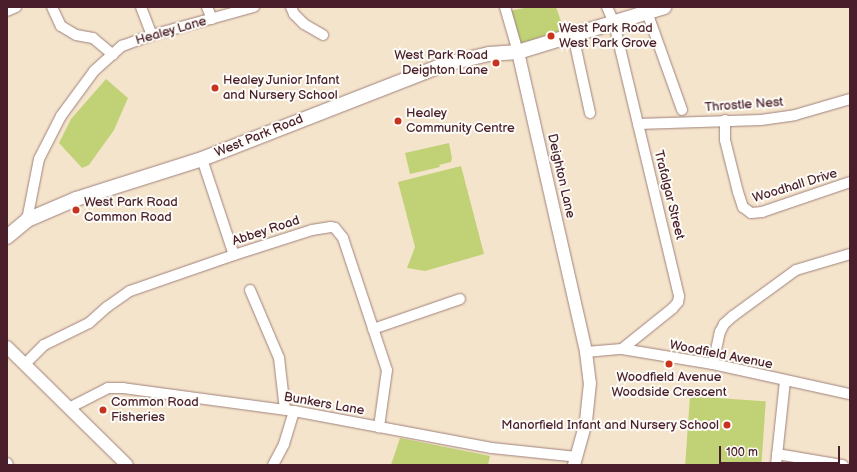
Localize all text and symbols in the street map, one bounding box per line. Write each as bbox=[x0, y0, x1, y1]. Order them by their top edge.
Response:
street label: Healey Lane bbox=[133, 13, 209, 49]
place label: West Park Road West Park Grove bbox=[559, 21, 657, 52]
marker: West Park Road West Park Grove bbox=[546, 31, 556, 41]
place label: West Park Road Deighton Lane bbox=[394, 48, 488, 79]
marker: West Park Road Deighton Lane bbox=[491, 58, 501, 68]
place label: Healey Junior Infant and Nursery School bbox=[223, 73, 341, 104]
marker: Healey Junior Infant and Nursery School bbox=[210, 83, 220, 93]
street label: Throstle Nest bbox=[704, 94, 784, 116]
place label: Healey Community Centre bbox=[406, 106, 515, 137]
street label: West Park Road bbox=[213, 111, 305, 161]
marker: Healey Community Centre bbox=[393, 116, 403, 126]
street label: Deighton Lane bbox=[544, 132, 578, 220]
street label: Trafalgar Street bbox=[650, 149, 688, 241]
street label: Woodhall Drive bbox=[751, 166, 839, 206]
place label: West Park Road Common Road bbox=[84, 195, 178, 226]
marker: West Park Road Common Road bbox=[71, 205, 81, 215]
street label: Abbey Road bbox=[230, 213, 302, 249]
street label: Woodfield Avenue bbox=[668, 337, 774, 373]
marker: Woodfield Avenue Woodside Crescent bbox=[664, 359, 674, 369]
place label: Woodfield Avenue Woodside Crescent bbox=[611, 370, 727, 401]
street label: Bunkers Lane bbox=[283, 389, 365, 419]
place label: Common Road Fisheries bbox=[111, 395, 199, 426]
marker: Common Road Fisheries bbox=[98, 405, 108, 415]
place label: Manorfield Infant and Nursery School bbox=[500, 417, 719, 433]
marker: Manorfield Infant and Nursery School bbox=[722, 420, 732, 430]
scale bar bbox=[721, 438, 842, 464]
text: 100 m bbox=[726, 445, 758, 460]

